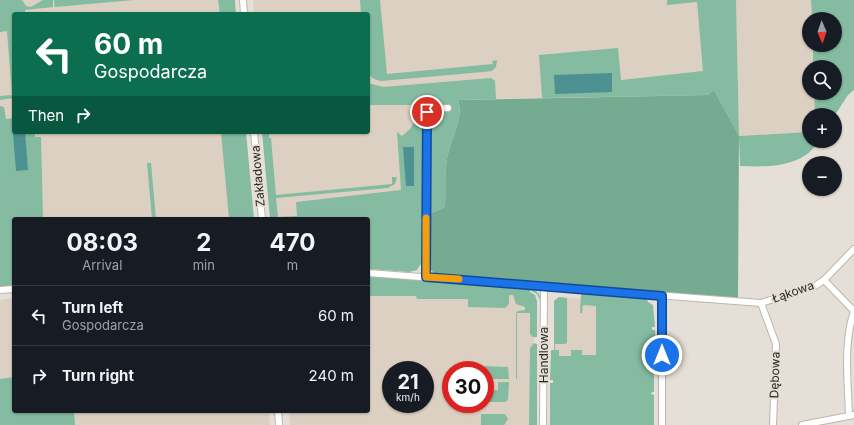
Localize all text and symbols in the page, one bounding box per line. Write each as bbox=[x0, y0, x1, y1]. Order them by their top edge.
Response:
north arrow bbox=[802, 12, 842, 52]
map controls bbox=[802, 12, 842, 196]
text: 60 m bbox=[94, 27, 163, 61]
icon: left bbox=[28, 28, 80, 80]
button: search bbox=[802, 60, 842, 100]
text: Gospodarcza bbox=[94, 61, 207, 82]
pin bbox=[410, 95, 444, 129]
icon: arrive bbox=[416, 101, 438, 123]
icon: right bbox=[72, 104, 94, 126]
text: Then bbox=[28, 106, 64, 125]
button: + bbox=[802, 108, 842, 148]
street label: Zakładowa bbox=[247, 145, 268, 207]
button: − bbox=[802, 156, 842, 196]
text: 08:03 bbox=[67, 228, 138, 257]
text: 2 bbox=[196, 228, 211, 257]
text: 470 bbox=[269, 228, 315, 257]
text: Arrival bbox=[82, 257, 122, 273]
text: min bbox=[193, 257, 215, 273]
text: m bbox=[287, 257, 298, 273]
street label: Łąkowa bbox=[770, 277, 816, 306]
text: Turn left bbox=[62, 298, 123, 317]
icon: left bbox=[28, 305, 50, 327]
text: 60 m bbox=[318, 306, 354, 325]
text: Gospodarcza bbox=[62, 317, 144, 333]
street label: Handlowa bbox=[536, 327, 551, 383]
position arrow bbox=[641, 334, 683, 376]
street label: Dębowa bbox=[766, 351, 783, 399]
speed limit sign: 30 bbox=[442, 361, 494, 413]
icon: right bbox=[28, 365, 50, 387]
text: Turn right bbox=[62, 366, 134, 385]
text: 240 m bbox=[309, 366, 354, 385]
text: 21 bbox=[397, 370, 419, 394]
text: km/h bbox=[396, 391, 420, 403]

